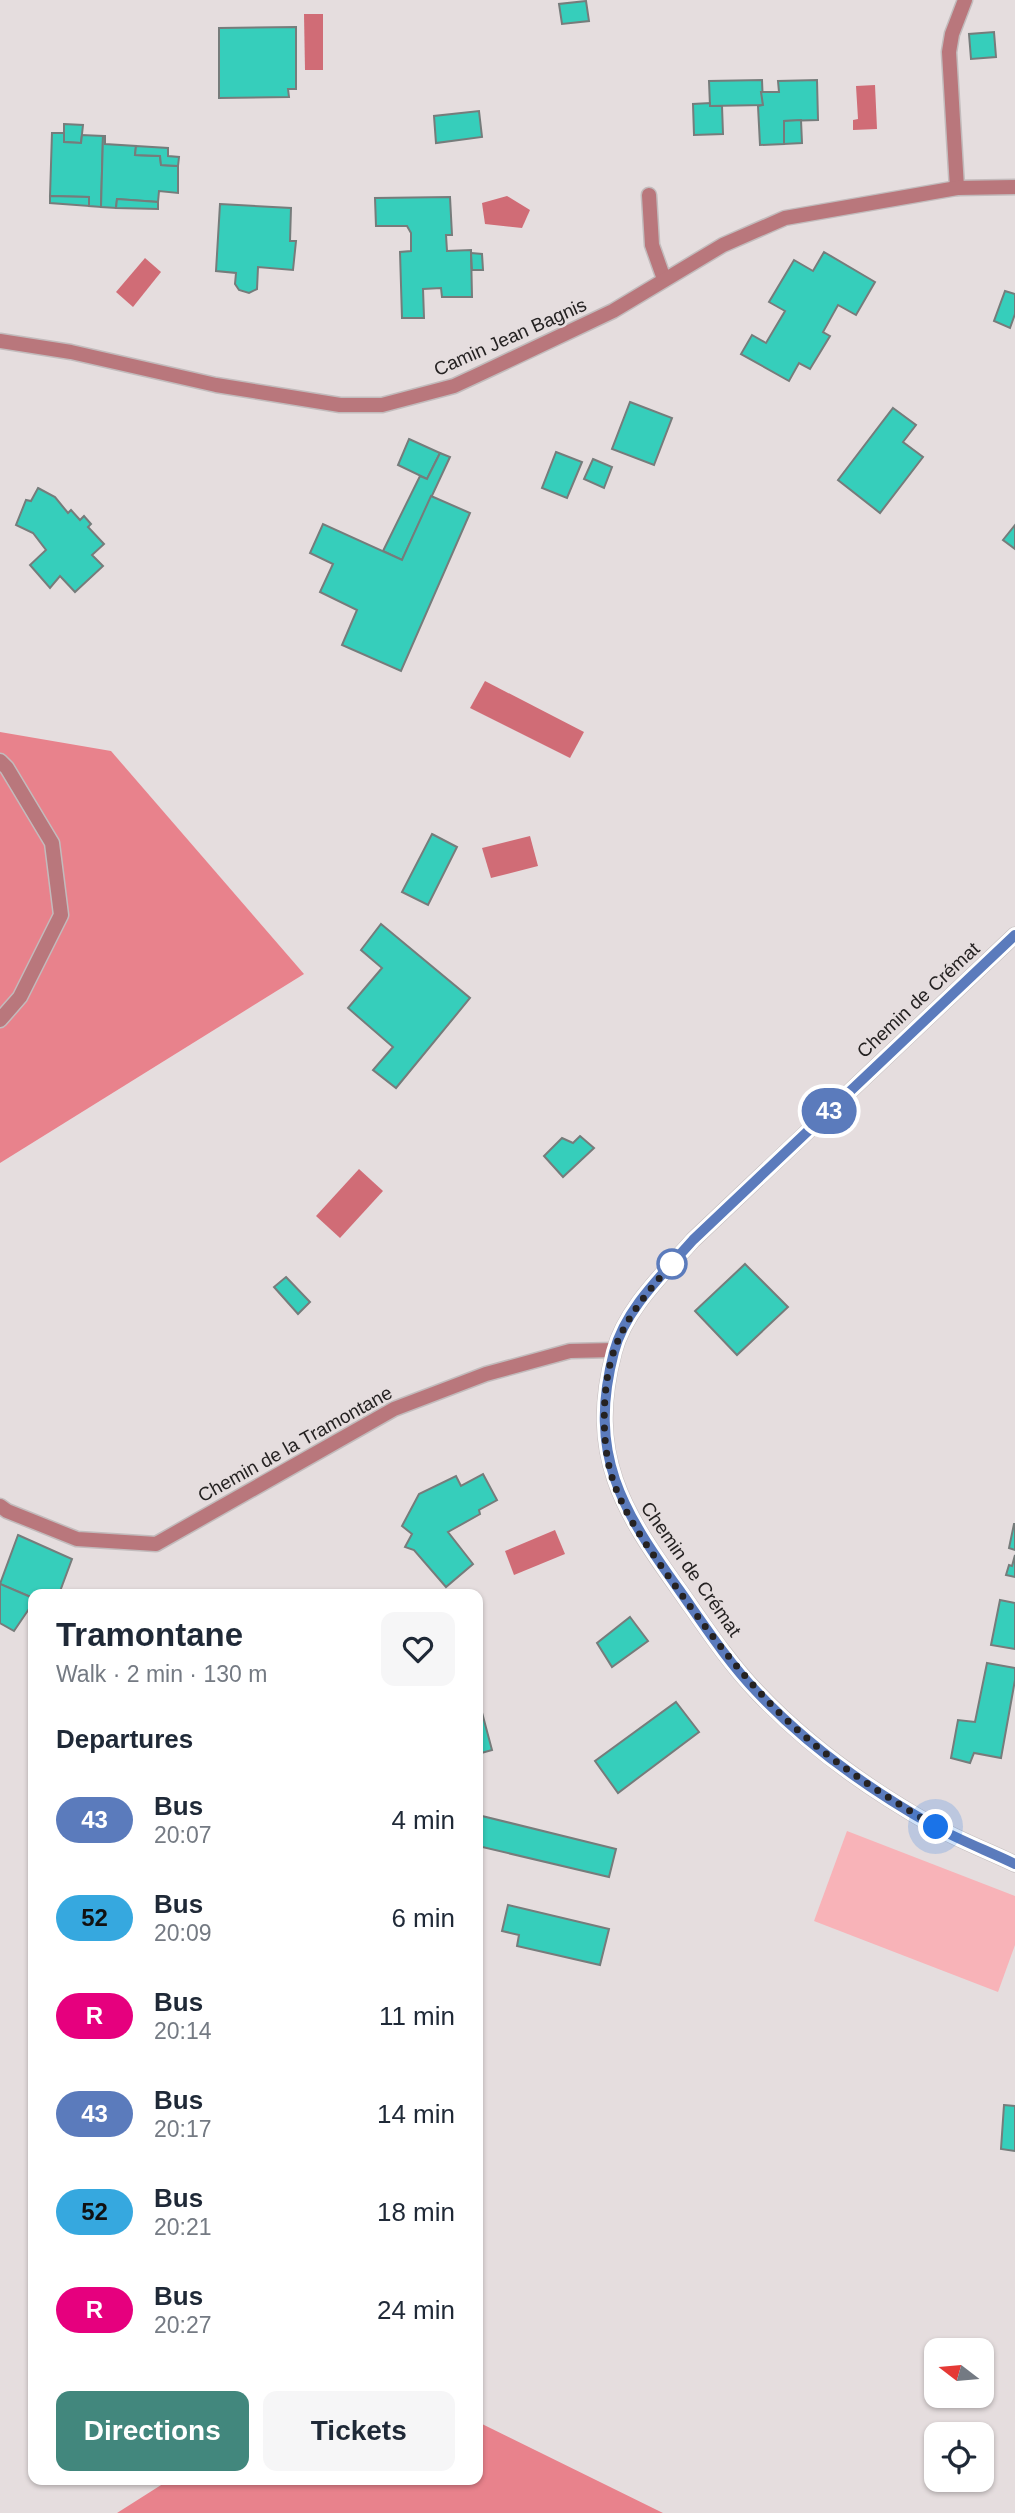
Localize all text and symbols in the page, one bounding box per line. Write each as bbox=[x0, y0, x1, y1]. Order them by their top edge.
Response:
street label: Camin Jean Bagnis bbox=[430, 294, 590, 380]
street label: Chemin de Crémat bbox=[853, 937, 984, 1062]
line badge: 43 bbox=[798, 1088, 860, 1134]
text: 43 bbox=[816, 1097, 842, 1124]
unlabelled marker bbox=[657, 1249, 687, 1279]
street label: Chemin de la Tramontane bbox=[194, 1382, 396, 1506]
street label: Chemin de Crémat bbox=[637, 1498, 746, 1641]
button: heart bbox=[381, 1612, 455, 1686]
text: Tramontane bbox=[56, 1616, 243, 1653]
text: Walk · 2 min · 130 m bbox=[56, 1661, 267, 1687]
text: Departures bbox=[56, 1724, 193, 1754]
text: Bus bbox=[154, 1791, 203, 1821]
text: 4 min bbox=[391, 1805, 455, 1835]
text: 43 bbox=[81, 1806, 108, 1833]
your location bbox=[918, 1809, 953, 1844]
text: 20:07 bbox=[154, 1822, 212, 1848]
text: Bus bbox=[154, 1889, 203, 1919]
text: 6 min bbox=[391, 1903, 455, 1933]
text: 52 bbox=[81, 1904, 108, 1931]
text: 20:09 bbox=[154, 1920, 212, 1946]
text: Bus bbox=[154, 1987, 203, 2017]
text: 11 min bbox=[379, 2001, 455, 2031]
text: R bbox=[86, 2002, 103, 2029]
text: 20:14 bbox=[154, 2018, 212, 2044]
text: Bus bbox=[154, 2085, 203, 2115]
text: 14 min bbox=[377, 2099, 455, 2129]
text: 43 bbox=[81, 2100, 108, 2127]
text: 20:17 bbox=[154, 2116, 212, 2142]
text: Bus bbox=[154, 2183, 203, 2213]
text: 18 min bbox=[377, 2197, 455, 2227]
text: 52 bbox=[81, 2198, 108, 2225]
text: 20:21 bbox=[154, 2214, 212, 2240]
text: Bus bbox=[154, 2281, 203, 2311]
text: 24 min bbox=[377, 2295, 455, 2325]
text: R bbox=[86, 2296, 103, 2323]
text: 20:27 bbox=[154, 2312, 212, 2338]
north arrow bbox=[924, 2338, 994, 2408]
map controls bbox=[924, 2338, 994, 2492]
button: Directions bbox=[56, 2391, 249, 2471]
button: Tickets bbox=[263, 2391, 455, 2471]
button: locate bbox=[924, 2422, 994, 2492]

